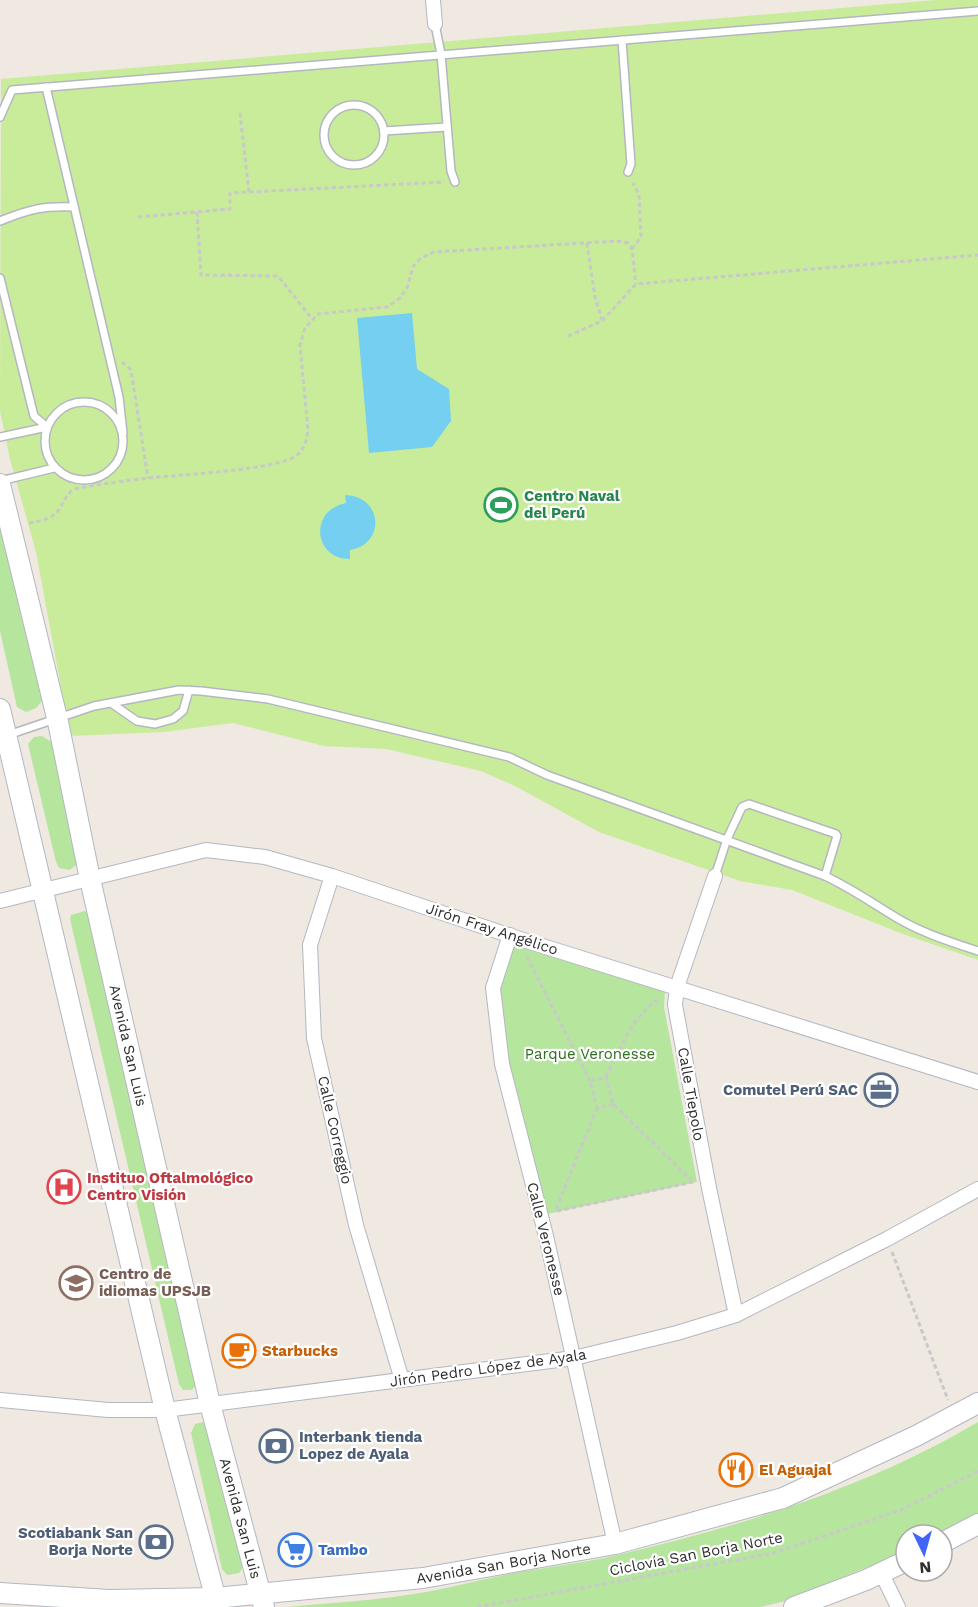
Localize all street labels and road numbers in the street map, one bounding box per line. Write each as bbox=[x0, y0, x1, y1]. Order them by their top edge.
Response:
street label: Jirón Fray Angélico bbox=[424, 899, 560, 959]
street label: Avenida San Luis bbox=[105, 983, 151, 1108]
street label: Calle Tiepolo bbox=[674, 1046, 708, 1142]
street label: Calle Correggio bbox=[314, 1074, 356, 1186]
street label: Calle Veronesse bbox=[523, 1180, 569, 1298]
street label: Jirón Pedro López de Ayala bbox=[388, 1345, 588, 1391]
street label: Avenida San Luis bbox=[216, 1456, 265, 1581]
street label: Ciclovía San Borja Norte bbox=[608, 1528, 784, 1580]
street label: Avenida San Borja Norte bbox=[415, 1539, 592, 1588]

